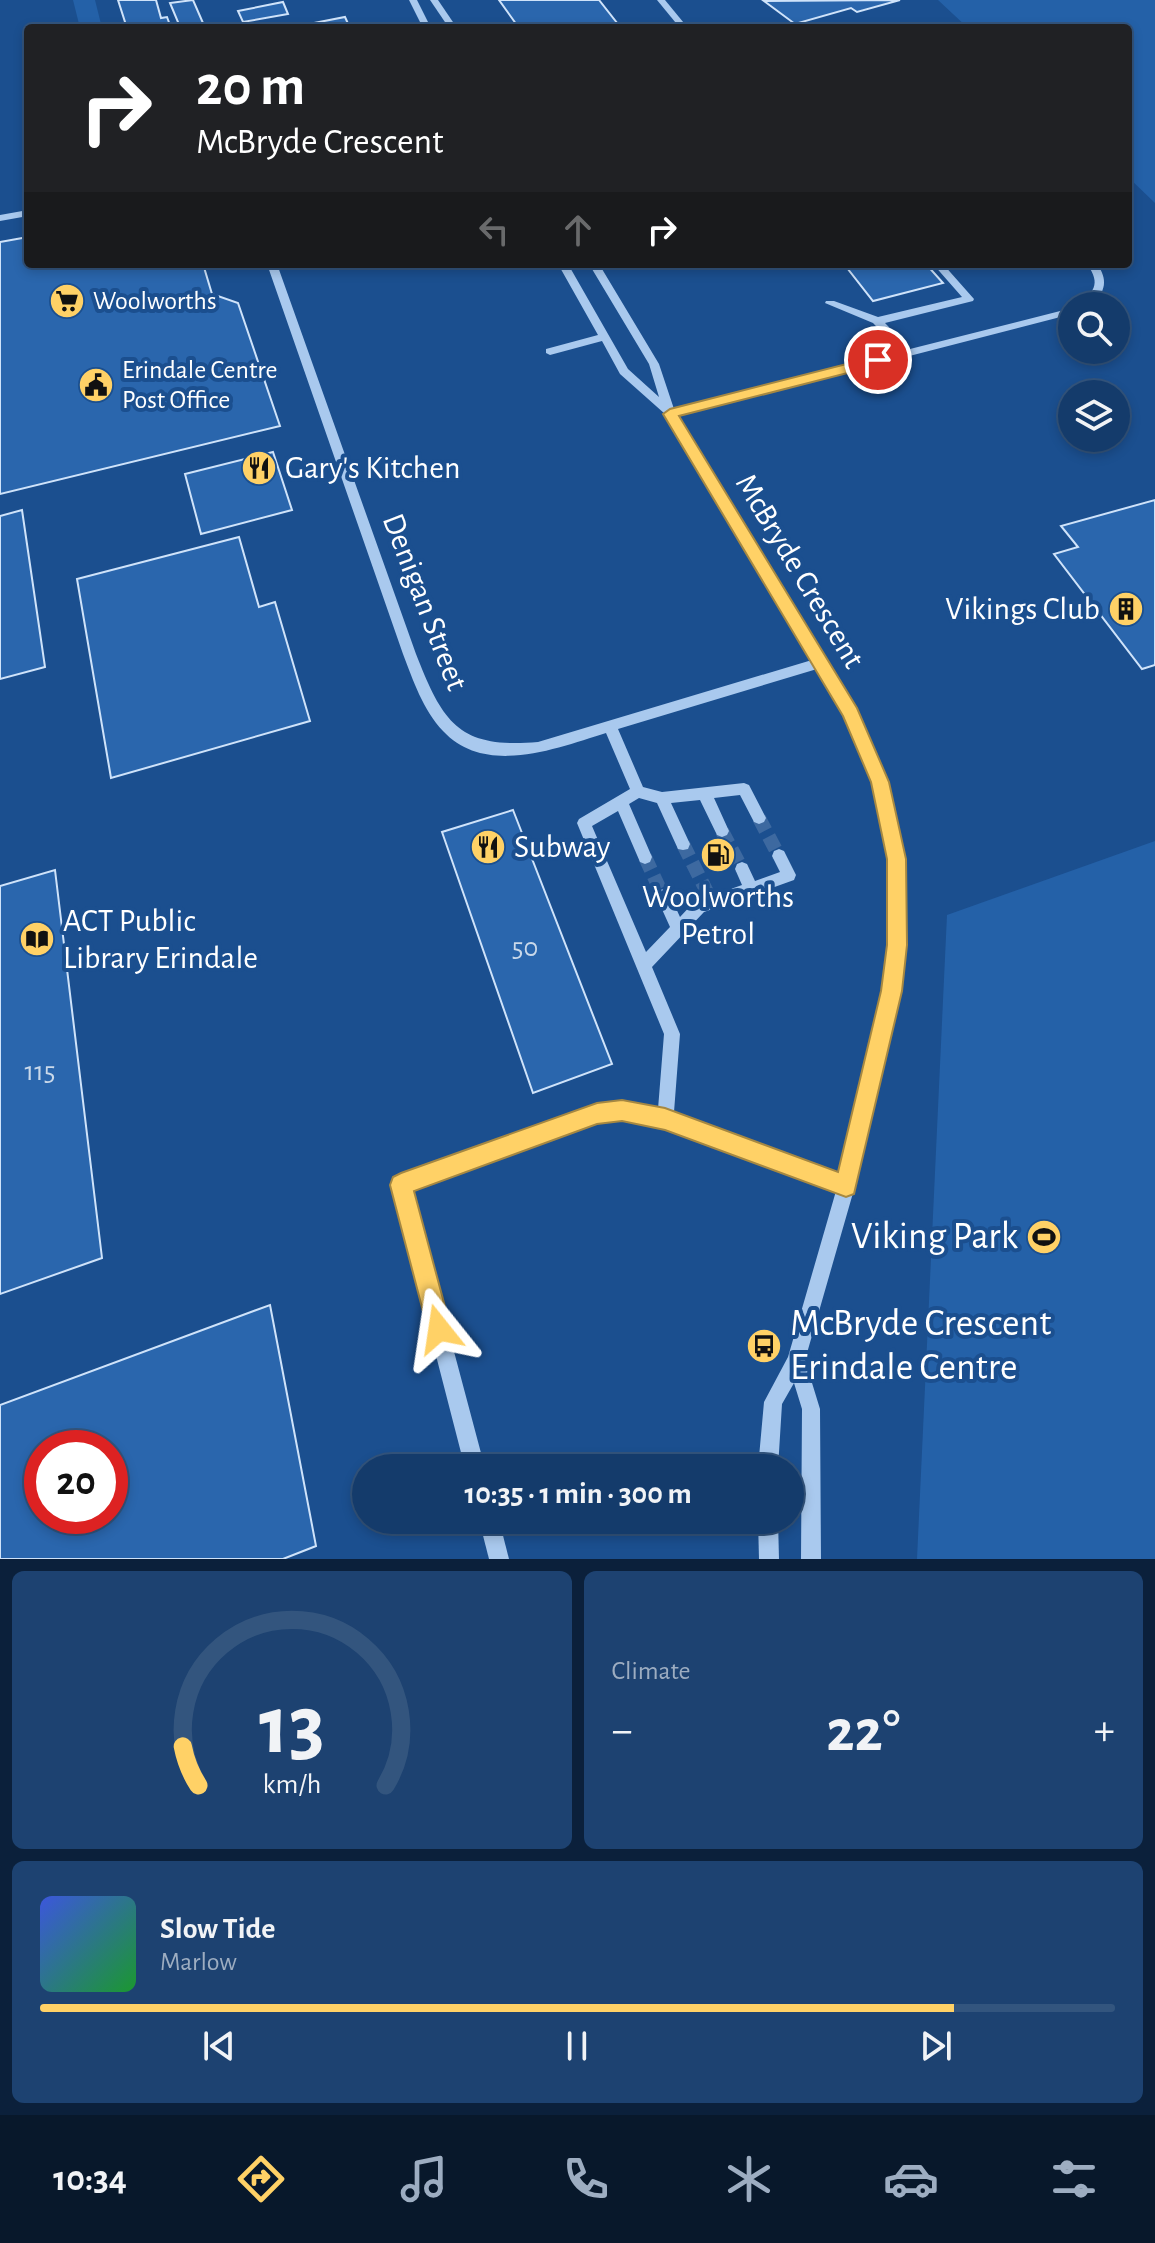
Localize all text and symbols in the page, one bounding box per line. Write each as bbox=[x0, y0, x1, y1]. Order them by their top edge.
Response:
icon: right bbox=[64, 56, 168, 160]
text: 20 m bbox=[196, 59, 305, 115]
text: McBryde Crescent bbox=[196, 124, 444, 160]
icon: left bbox=[472, 208, 516, 252]
icon: ahead bbox=[556, 208, 600, 252]
icon: right bbox=[640, 208, 684, 252]
supermarket icon: Woolworths bbox=[48, 282, 86, 320]
place label: Woolworths bbox=[93, 288, 217, 314]
map controls bbox=[1058, 292, 1130, 452]
button: search bbox=[1058, 292, 1130, 364]
pin bbox=[844, 326, 912, 394]
icon: arrive bbox=[856, 338, 900, 382]
place label: Erindale Centre Post Office bbox=[122, 357, 278, 413]
public building icon: Erindale Centre Post Office bbox=[77, 366, 115, 404]
button: layers bbox=[1058, 380, 1130, 452]
restaurant icon: Gary's Kitchen bbox=[240, 449, 278, 487]
place label: Gary's Kitchen bbox=[285, 452, 460, 484]
street label: McBryde Crescent bbox=[730, 468, 870, 674]
street label: Denigan Street bbox=[377, 509, 473, 695]
building icon: Vikings Club bbox=[1107, 590, 1145, 628]
place label: Vikings Club bbox=[945, 593, 1100, 625]
restaurant icon: Subway bbox=[469, 828, 507, 866]
place label: Subway bbox=[514, 831, 611, 863]
fuel station icon: Woolworths Petrol bbox=[699, 836, 737, 874]
place label: Woolworths Petrol bbox=[642, 881, 794, 950]
place label: ACT Public Library Erindale bbox=[63, 905, 258, 974]
library icon: ACT Public Library Erindale bbox=[18, 920, 56, 958]
house number: 50 bbox=[512, 934, 538, 962]
house number: 115 bbox=[25, 1058, 55, 1086]
place label: Viking Park bbox=[851, 1218, 1019, 1256]
sports icon: Viking Park bbox=[1025, 1218, 1063, 1256]
position arrow bbox=[397, 1287, 481, 1371]
place label: McBryde Crescent Erindale Centre bbox=[790, 1305, 1051, 1387]
bus stop icon: McBryde Crescent Erindale Centre bbox=[745, 1327, 783, 1365]
speed limit sign: 20 bbox=[24, 1430, 128, 1534]
text: 10:35 · 1 min · 300 m bbox=[464, 1479, 692, 1509]
text: Climate bbox=[612, 1658, 690, 1684]
text: 13 bbox=[259, 1685, 325, 1769]
text: 22° bbox=[826, 1702, 900, 1762]
text: − bbox=[612, 1709, 633, 1753]
text: + bbox=[1094, 1709, 1115, 1753]
text: km/h bbox=[262, 1770, 321, 1799]
text: Slow Tide bbox=[160, 1914, 275, 1944]
text: Marlow bbox=[160, 1949, 237, 1975]
icon: previous bbox=[197, 2024, 241, 2068]
icon: pause bbox=[555, 2024, 599, 2068]
icon: next bbox=[914, 2024, 958, 2068]
icon: directions bbox=[233, 2151, 289, 2207]
icon: music bbox=[396, 2151, 452, 2207]
icon: phone bbox=[558, 2151, 614, 2207]
icon: climate bbox=[721, 2151, 777, 2207]
icon: car bbox=[883, 2151, 939, 2207]
icon: filters bbox=[1046, 2151, 1102, 2207]
text: 10:34 bbox=[53, 2161, 127, 2197]

